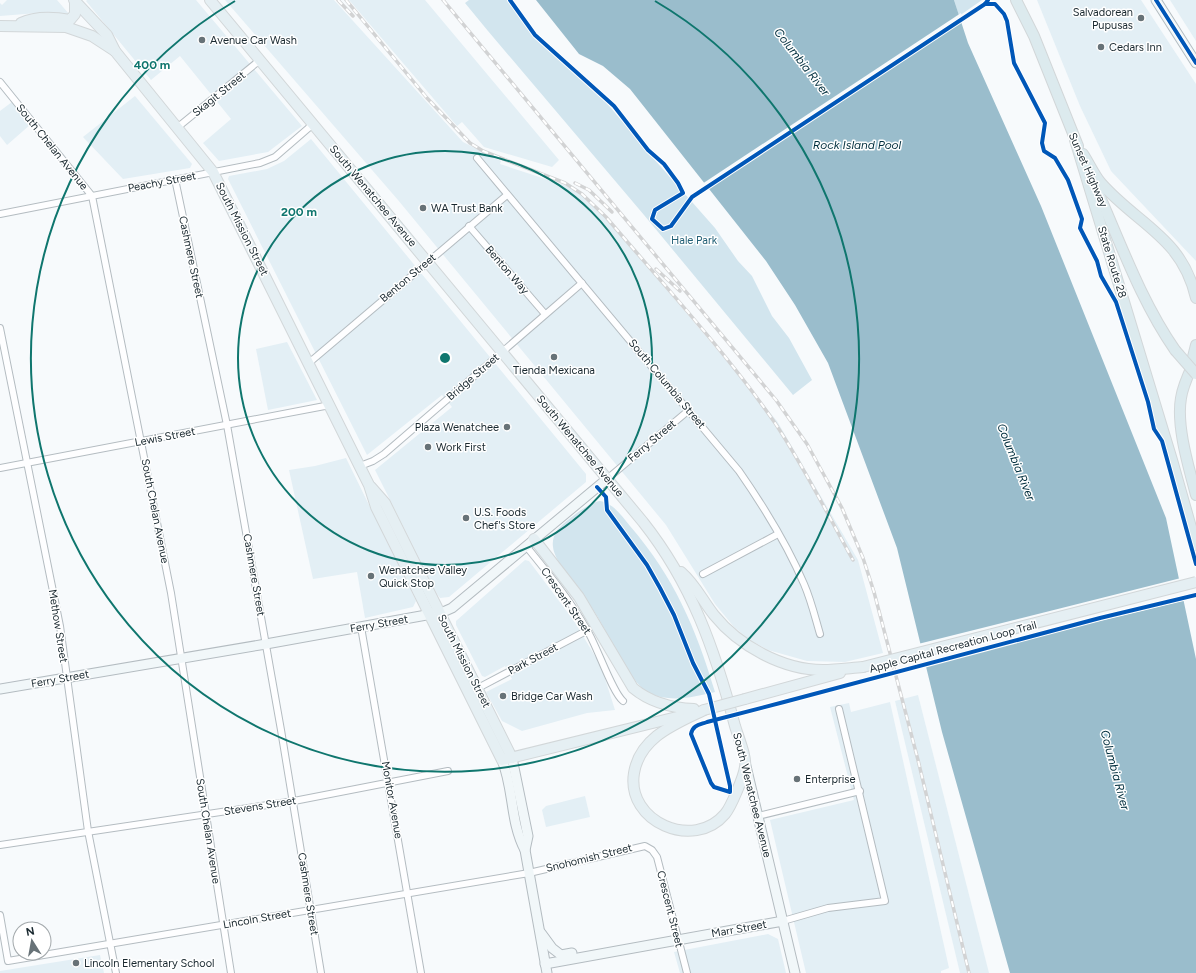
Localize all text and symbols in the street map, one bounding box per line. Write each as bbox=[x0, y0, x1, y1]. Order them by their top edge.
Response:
place label: Salvadorean Pupusas bbox=[1073, 6, 1133, 32]
marker: Salvadorean Pupusas bbox=[1136, 13, 1146, 23]
water label: Columbia River bbox=[771, 25, 833, 99]
place label: Avenue Car Wash bbox=[210, 34, 297, 47]
marker: Avenue Car Wash bbox=[197, 35, 207, 45]
place label: Cedars Inn bbox=[1109, 41, 1162, 54]
marker: Cedars Inn bbox=[1096, 42, 1106, 52]
text: 400 m bbox=[134, 58, 170, 72]
street label: Skagit Street bbox=[190, 69, 248, 119]
street label: South Chelan Avenue bbox=[13, 102, 91, 192]
street label: Sunset Highway bbox=[1066, 131, 1110, 209]
water label: Rock Island Pool bbox=[813, 138, 902, 152]
street label: South Wenatchee Avenue bbox=[327, 143, 419, 249]
street label: Peachy Street bbox=[127, 169, 197, 195]
street label: South Mission Street bbox=[213, 180, 271, 278]
place label: WA Trust Bank bbox=[431, 202, 503, 215]
marker: WA Trust Bank bbox=[418, 203, 428, 213]
text: 200 m bbox=[281, 205, 317, 219]
street label: Cashmere Street bbox=[176, 215, 206, 299]
street label: State Route 28 bbox=[1095, 224, 1129, 300]
park label: Hale Park bbox=[671, 234, 718, 247]
street label: Benton Way bbox=[483, 243, 532, 297]
street label: Benton Street bbox=[377, 251, 439, 305]
street label: South Columbia Street bbox=[626, 337, 708, 431]
centre of rings bbox=[438, 351, 452, 365]
street label: Bridge Street bbox=[444, 351, 502, 403]
marker: Tienda Mexicana bbox=[549, 352, 559, 362]
place label: Tienda Mexicana bbox=[513, 364, 595, 377]
street label: South Wenatchee Avenue bbox=[534, 393, 626, 499]
street label: Ferry Street bbox=[625, 417, 679, 465]
place label: Plaza Wenatchee bbox=[415, 421, 499, 434]
water label: Columbia River bbox=[994, 421, 1038, 504]
marker: Plaza Wenatchee bbox=[502, 422, 512, 432]
street label: Lewis Street bbox=[134, 425, 196, 449]
place label: Work First bbox=[436, 441, 486, 454]
marker: Work First bbox=[423, 442, 433, 452]
street label: South Chelan Avenue bbox=[138, 458, 172, 564]
place label: U.S. Foods Chef's Store bbox=[474, 506, 535, 532]
marker: U.S. Foods Chef's Store bbox=[461, 513, 471, 523]
street label: Cashmere Street bbox=[240, 533, 268, 617]
place label: Wenatchee Valley Quick Stop bbox=[379, 564, 467, 590]
street label: Crescent Street bbox=[538, 565, 594, 637]
marker: Wenatchee Valley Quick Stop bbox=[366, 571, 376, 581]
street label: Methow Street bbox=[46, 588, 70, 664]
street label: South Mission Street bbox=[435, 612, 493, 710]
street label: Ferry Street bbox=[349, 613, 409, 635]
street label: Apple Capital Recreation Loop Trail bbox=[868, 618, 1038, 676]
street label: Park Street bbox=[506, 640, 560, 678]
street label: Ferry Street bbox=[30, 668, 90, 690]
place label: Bridge Car Wash bbox=[511, 690, 593, 703]
marker: Bridge Car Wash bbox=[498, 691, 508, 701]
water label: Columbia River bbox=[1098, 729, 1133, 812]
street label: South Wenatchee Avenue bbox=[730, 731, 774, 859]
street label: Monitor Avenue bbox=[379, 760, 405, 840]
place label: Enterprise bbox=[805, 773, 855, 786]
marker: Enterprise bbox=[792, 774, 802, 784]
street label: South Chelan Avenue bbox=[193, 777, 223, 885]
street label: Stevens Street bbox=[223, 794, 297, 818]
street label: Snohomish Street bbox=[544, 841, 634, 875]
street label: Cashmere Street bbox=[295, 852, 321, 936]
street label: Crescent Street bbox=[654, 869, 686, 949]
street label: Lincoln Street bbox=[222, 907, 292, 931]
street label: Marr Street bbox=[710, 918, 768, 940]
north arrow bbox=[12, 921, 52, 961]
text: N bbox=[25, 924, 36, 939]
place label: Lincoln Elementary School bbox=[84, 957, 214, 970]
marker: Lincoln Elementary School bbox=[71, 958, 81, 968]

